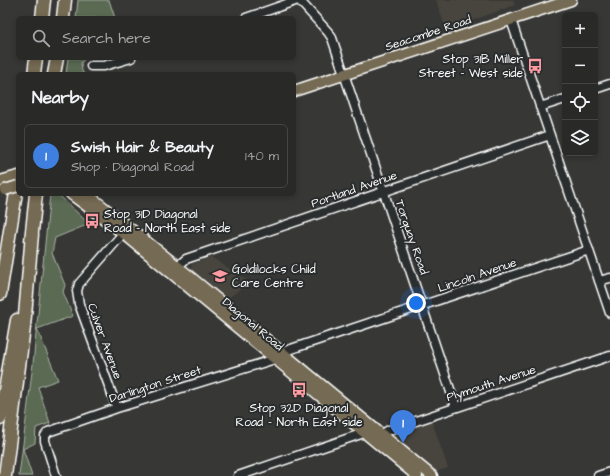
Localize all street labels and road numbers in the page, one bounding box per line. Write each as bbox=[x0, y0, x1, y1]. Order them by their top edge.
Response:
street label: Seacombe Road bbox=[383, 12, 473, 55]
street label: Portland Avenue bbox=[309, 167, 400, 212]
street label: Torquay Road bbox=[390, 197, 432, 277]
street label: Lincoln Avenue bbox=[436, 254, 519, 297]
street label: Diagonal Road bbox=[218, 294, 287, 356]
street label: Culver Avenue bbox=[83, 301, 126, 382]
street label: Plymouth Avenue bbox=[444, 361, 539, 407]
street label: Darlington Street bbox=[107, 362, 204, 408]

